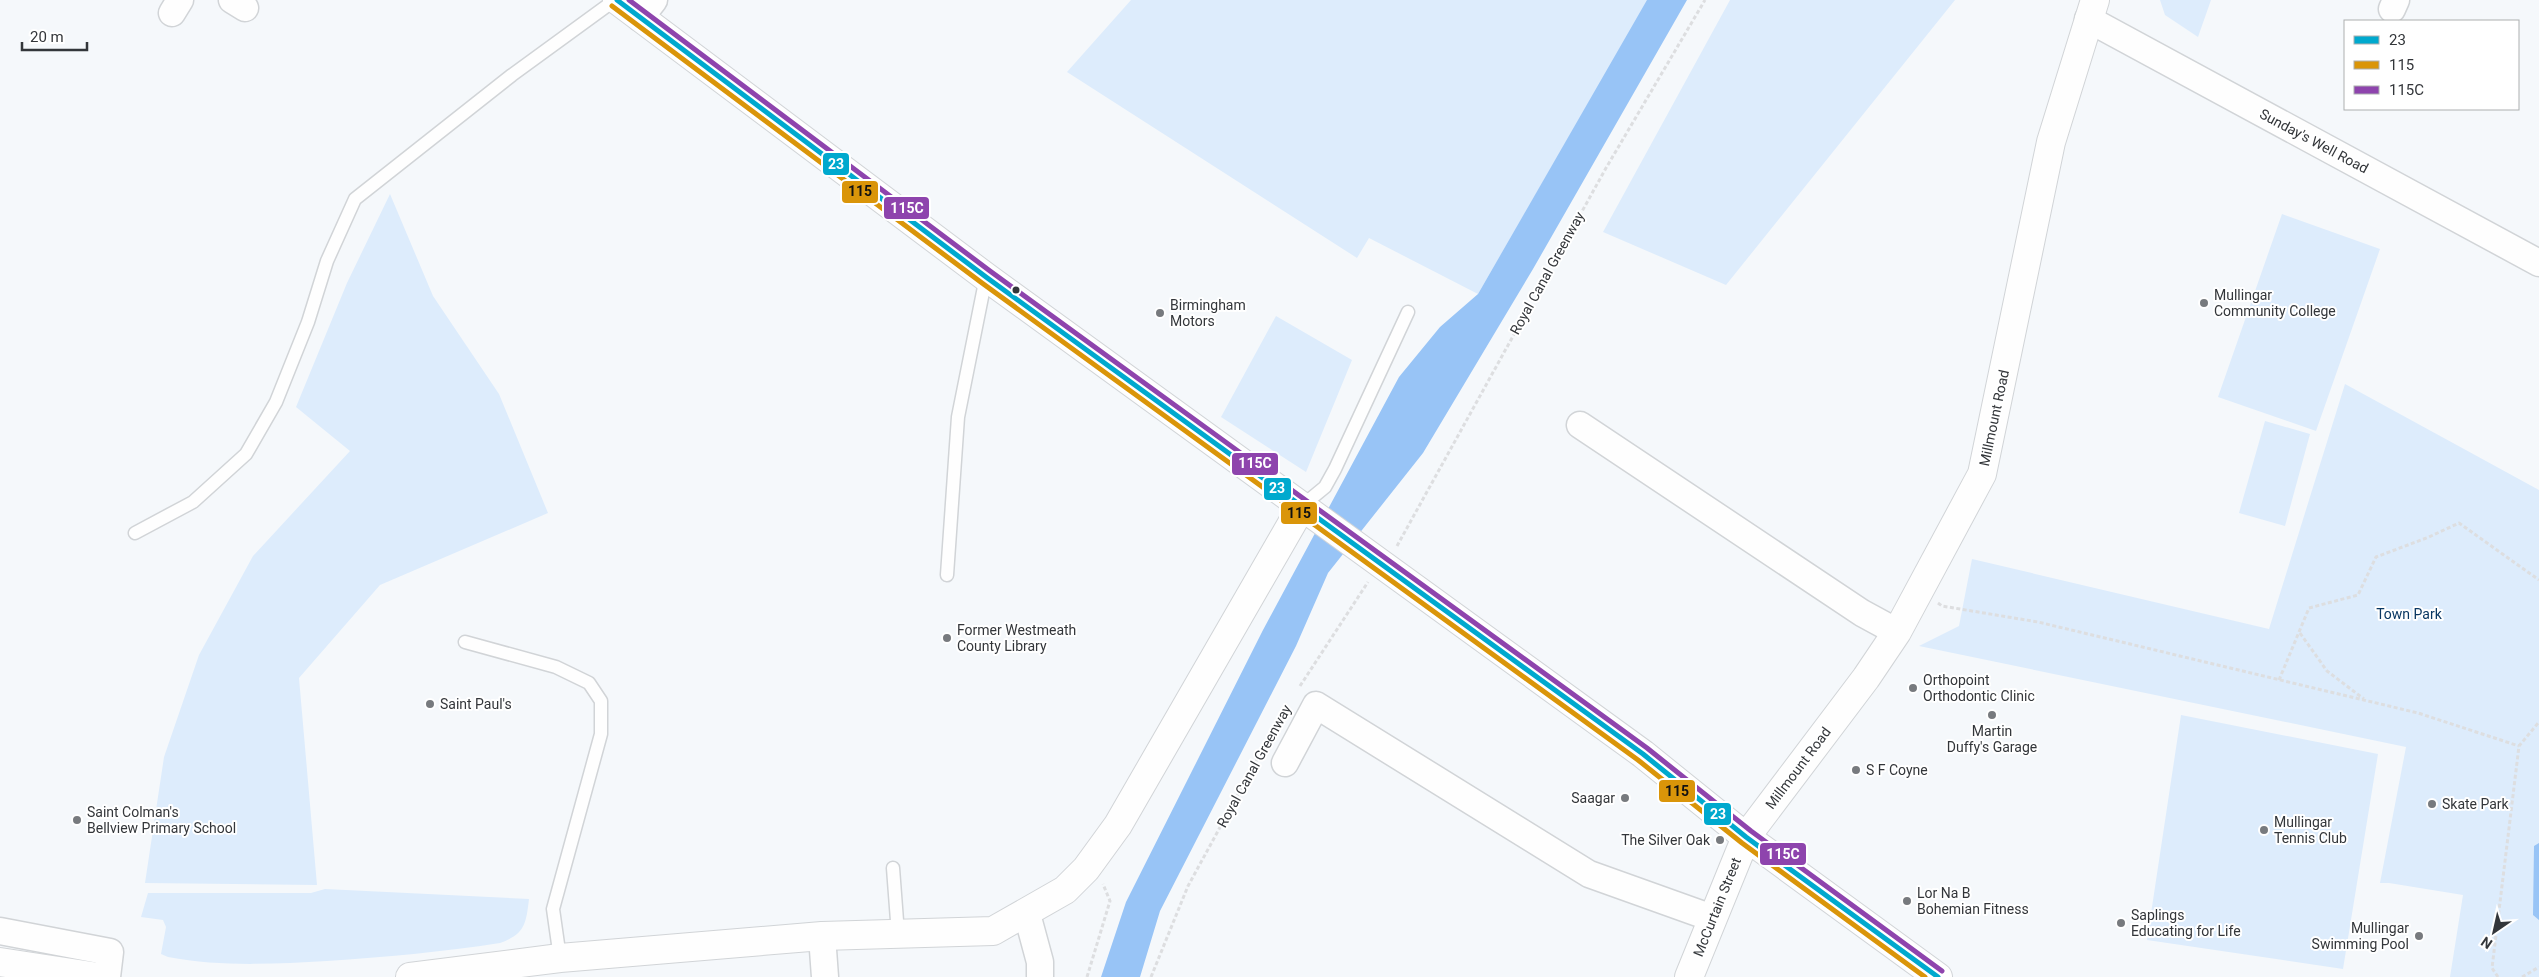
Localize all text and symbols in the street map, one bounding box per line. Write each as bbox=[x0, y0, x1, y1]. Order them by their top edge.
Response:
scale bar bbox=[22, 20, 88, 52]
legend bbox=[2344, 20, 2519, 110]
text: 20 m bbox=[30, 28, 64, 46]
text: 23 bbox=[2389, 31, 2406, 49]
text: 115 bbox=[2389, 56, 2414, 74]
text: 115C bbox=[2389, 81, 2424, 99]
street label: Sunday's Well Road bbox=[2257, 106, 2371, 176]
line badge: 23 bbox=[822, 152, 850, 176]
text: 23 bbox=[828, 156, 844, 172]
line badge: 115 bbox=[841, 180, 879, 204]
text: 115 bbox=[848, 183, 872, 199]
line badge: 115C bbox=[883, 196, 930, 220]
text: 115C bbox=[890, 200, 924, 216]
street label: Royal Canal Greenway bbox=[1507, 209, 1588, 337]
unlabelled marker bbox=[1011, 285, 1021, 295]
place label: Mullingar Community College bbox=[2214, 287, 2336, 319]
place label: Birmingham Motors bbox=[1170, 297, 1246, 329]
marker: Mullingar Community College bbox=[2198, 297, 2210, 309]
marker: Birmingham Motors bbox=[1154, 307, 1166, 319]
street label: Millmount Road bbox=[1976, 368, 2012, 468]
line badge: 115C bbox=[1231, 452, 1279, 476]
text: 115C bbox=[1238, 455, 1272, 471]
line badge: 23 bbox=[1263, 477, 1292, 501]
text: 23 bbox=[1269, 480, 1285, 496]
line badge: 115 bbox=[1280, 501, 1318, 525]
text: 115 bbox=[1287, 505, 1311, 521]
park label: Town Park bbox=[2376, 606, 2443, 622]
place label: Former Westmeath County Library bbox=[957, 622, 1076, 654]
marker: Former Westmeath County Library bbox=[941, 632, 953, 644]
place label: Orthopoint Orthodontic Clinic bbox=[1923, 672, 2035, 704]
marker: Orthopoint Orthodontic Clinic bbox=[1907, 682, 1919, 694]
place label: Saint Paul's bbox=[440, 696, 512, 712]
marker: Saint Paul's bbox=[424, 698, 436, 710]
street label: Royal Canal Greenway bbox=[1214, 702, 1295, 830]
marker: Martin Duffy's Garage bbox=[1986, 709, 1998, 721]
place label: Martin Duffy's Garage bbox=[1947, 723, 2037, 755]
street label: Millmount Road bbox=[1762, 724, 1834, 812]
place label: S F Coyne bbox=[1866, 762, 1928, 778]
marker: S F Coyne bbox=[1850, 764, 1862, 776]
line badge: 115 bbox=[1658, 779, 1696, 803]
text: 115 bbox=[1665, 783, 1689, 799]
place label: Saagar bbox=[1571, 790, 1615, 806]
marker: Saagar bbox=[1619, 792, 1631, 804]
place label: Skate Park bbox=[2442, 796, 2510, 812]
marker: Skate Park bbox=[2426, 798, 2438, 810]
line badge: 23 bbox=[1703, 802, 1732, 826]
place label: Saint Colman's Bellview Primary School bbox=[87, 804, 236, 836]
text: 23 bbox=[1710, 806, 1726, 822]
marker: Saint Colman's Bellview Primary School bbox=[71, 814, 83, 826]
place label: Mullingar Tennis Club bbox=[2274, 814, 2347, 846]
marker: Mullingar Tennis Club bbox=[2258, 824, 2270, 836]
place label: The Silver Oak bbox=[1621, 832, 1711, 848]
marker: The Silver Oak bbox=[1714, 834, 1726, 846]
line badge: 115C bbox=[1759, 842, 1807, 866]
text: 115C bbox=[1766, 846, 1800, 862]
street label: McCurtain Street bbox=[1690, 855, 1744, 959]
place label: Lor Na B Bohemian Fitness bbox=[1917, 885, 2029, 917]
marker: Lor Na B Bohemian Fitness bbox=[1901, 895, 1913, 907]
place label: Saplings Educating for Life bbox=[2131, 907, 2241, 939]
north arrow bbox=[2469, 907, 2519, 957]
marker: Saplings Educating for Life bbox=[2115, 917, 2127, 929]
place label: Mullingar Swimming Pool bbox=[2312, 920, 2409, 952]
marker: Mullingar Swimming Pool bbox=[2413, 930, 2425, 942]
text: N bbox=[2478, 933, 2495, 952]

